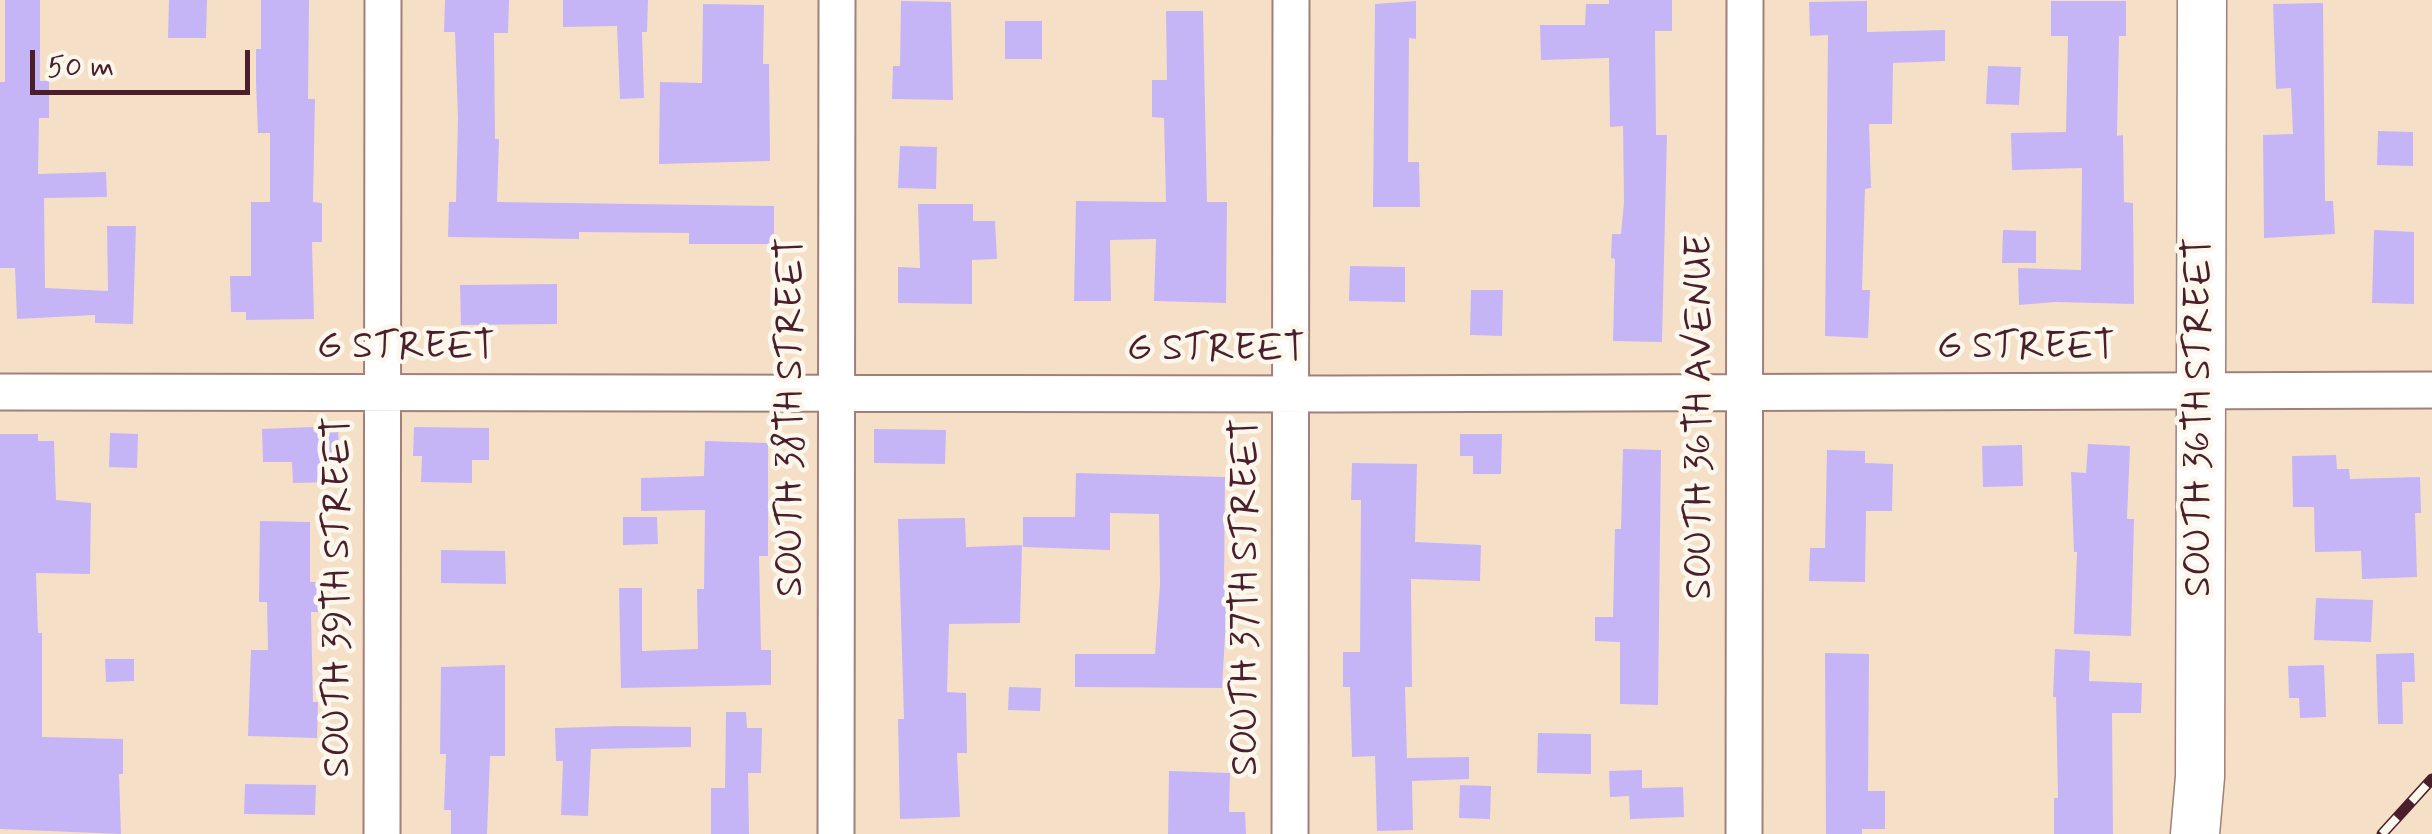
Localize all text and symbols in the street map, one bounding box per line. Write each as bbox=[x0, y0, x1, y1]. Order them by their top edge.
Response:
scale bar bbox=[35, 30, 255, 92]
text: 50 m bbox=[47, 48, 114, 87]
street label: SOUTH 36TH AVENUE bbox=[1679, 235, 1725, 599]
street label: SOUTH 38TH STREET bbox=[770, 237, 816, 597]
street label: SOUTH 36TH STREET bbox=[2178, 237, 2224, 597]
street label: G STREET bbox=[317, 326, 495, 372]
street label: G STREET bbox=[1937, 326, 2115, 372]
street label: G STREET bbox=[1127, 328, 1305, 374]
street label: SOUTH 39TH STREET bbox=[317, 416, 363, 778]
street label: SOUTH 37TH STREET bbox=[1225, 418, 1271, 776]

